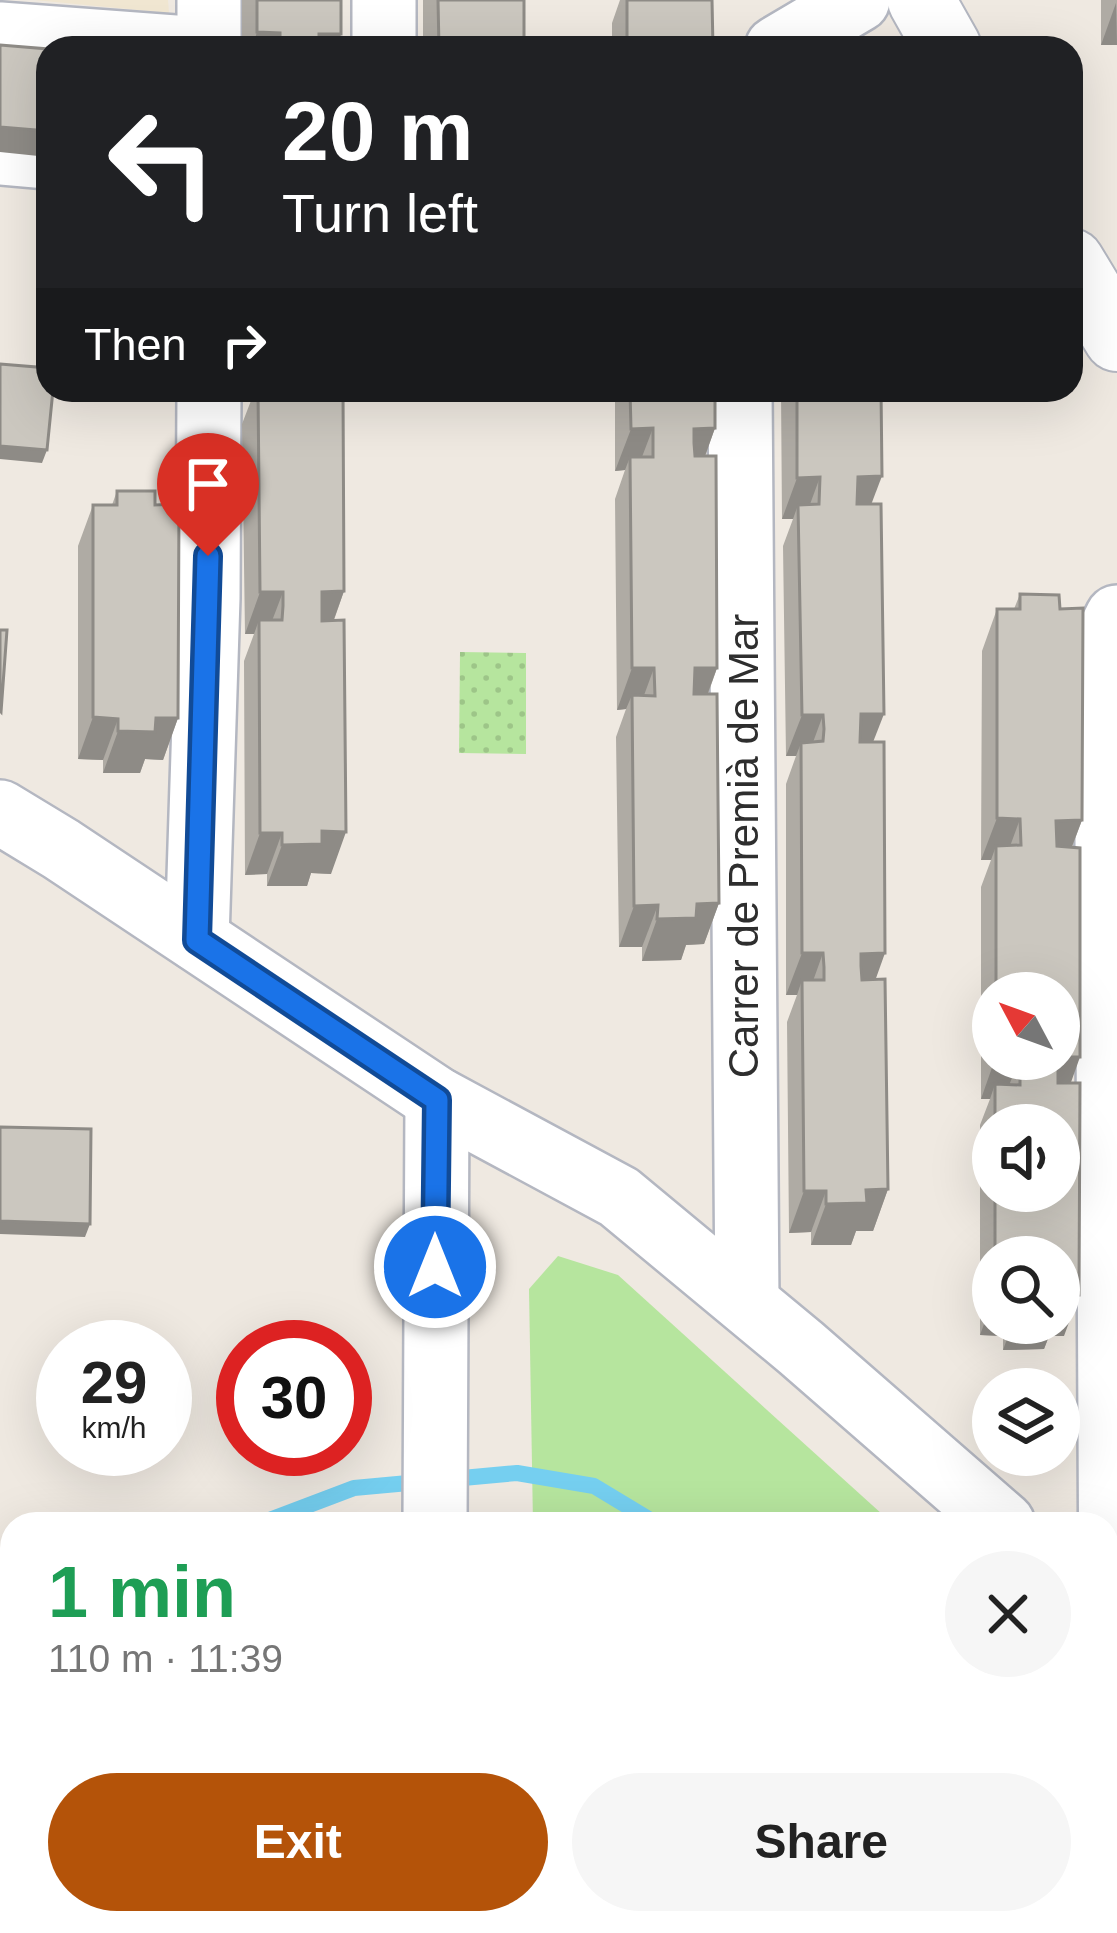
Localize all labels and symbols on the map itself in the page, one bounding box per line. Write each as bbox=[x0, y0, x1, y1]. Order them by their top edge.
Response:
pin bbox=[157, 433, 259, 556]
street label: Carrer de Premià de Mar bbox=[720, 614, 767, 1078]
north arrow bbox=[972, 972, 1080, 1080]
position arrow bbox=[372, 1204, 498, 1330]
speed limit sign: 30 bbox=[216, 1320, 372, 1476]

